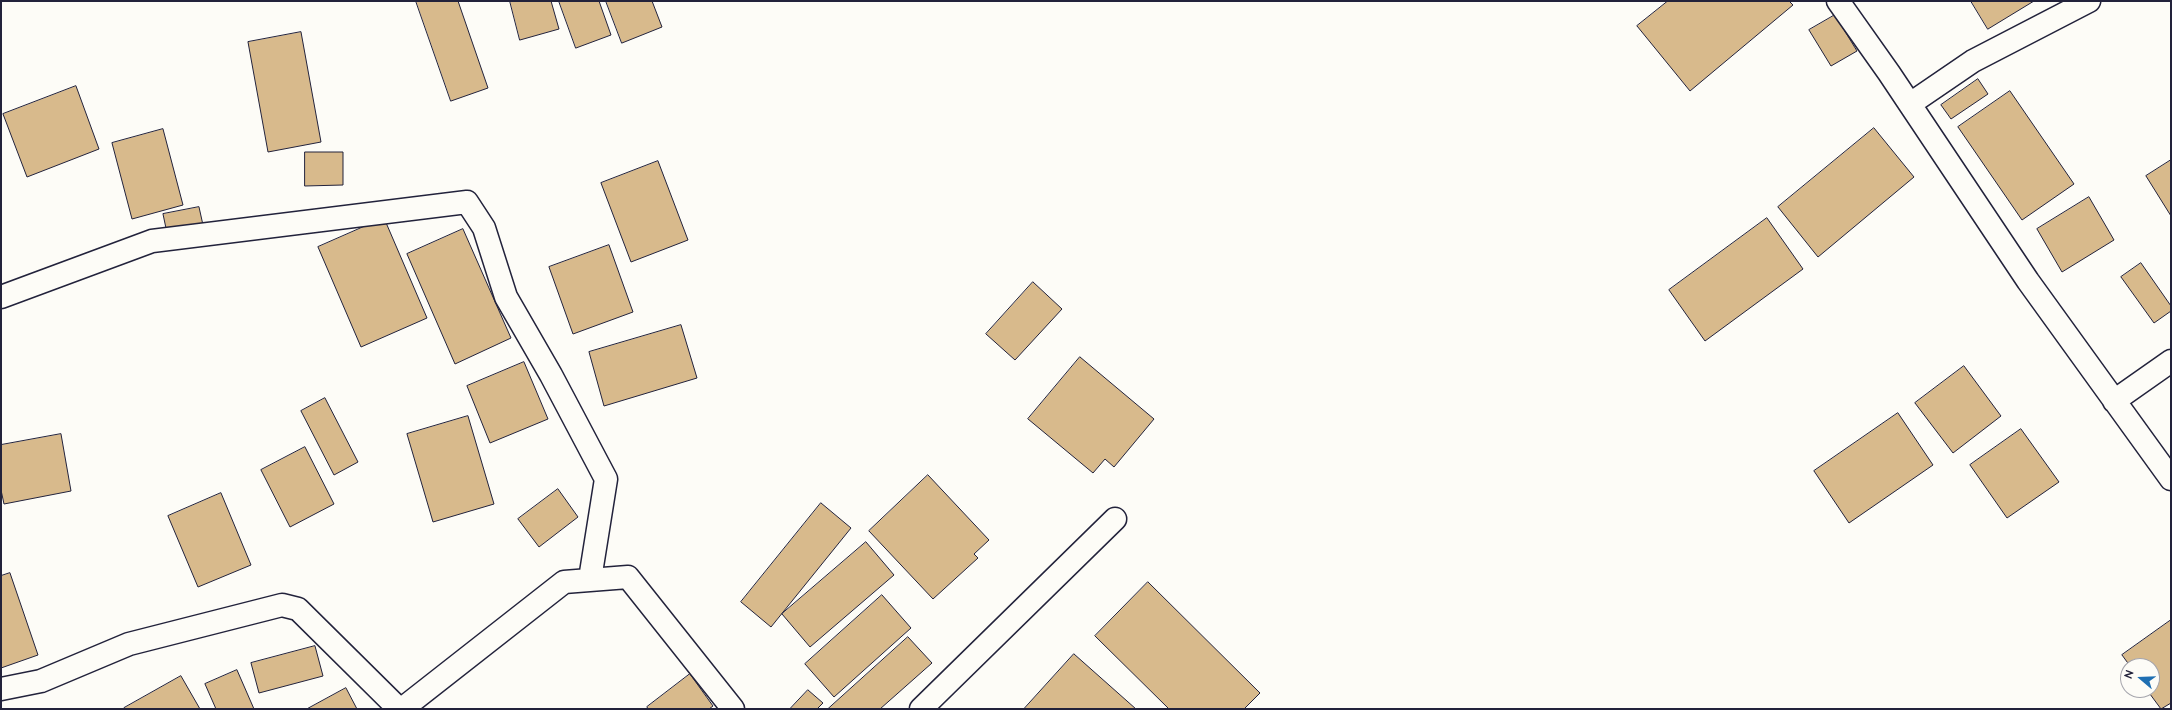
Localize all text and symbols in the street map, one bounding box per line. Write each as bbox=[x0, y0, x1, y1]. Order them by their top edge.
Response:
north arrow bbox=[2120, 658, 2160, 698]
text: N bbox=[2121, 669, 2137, 680]

